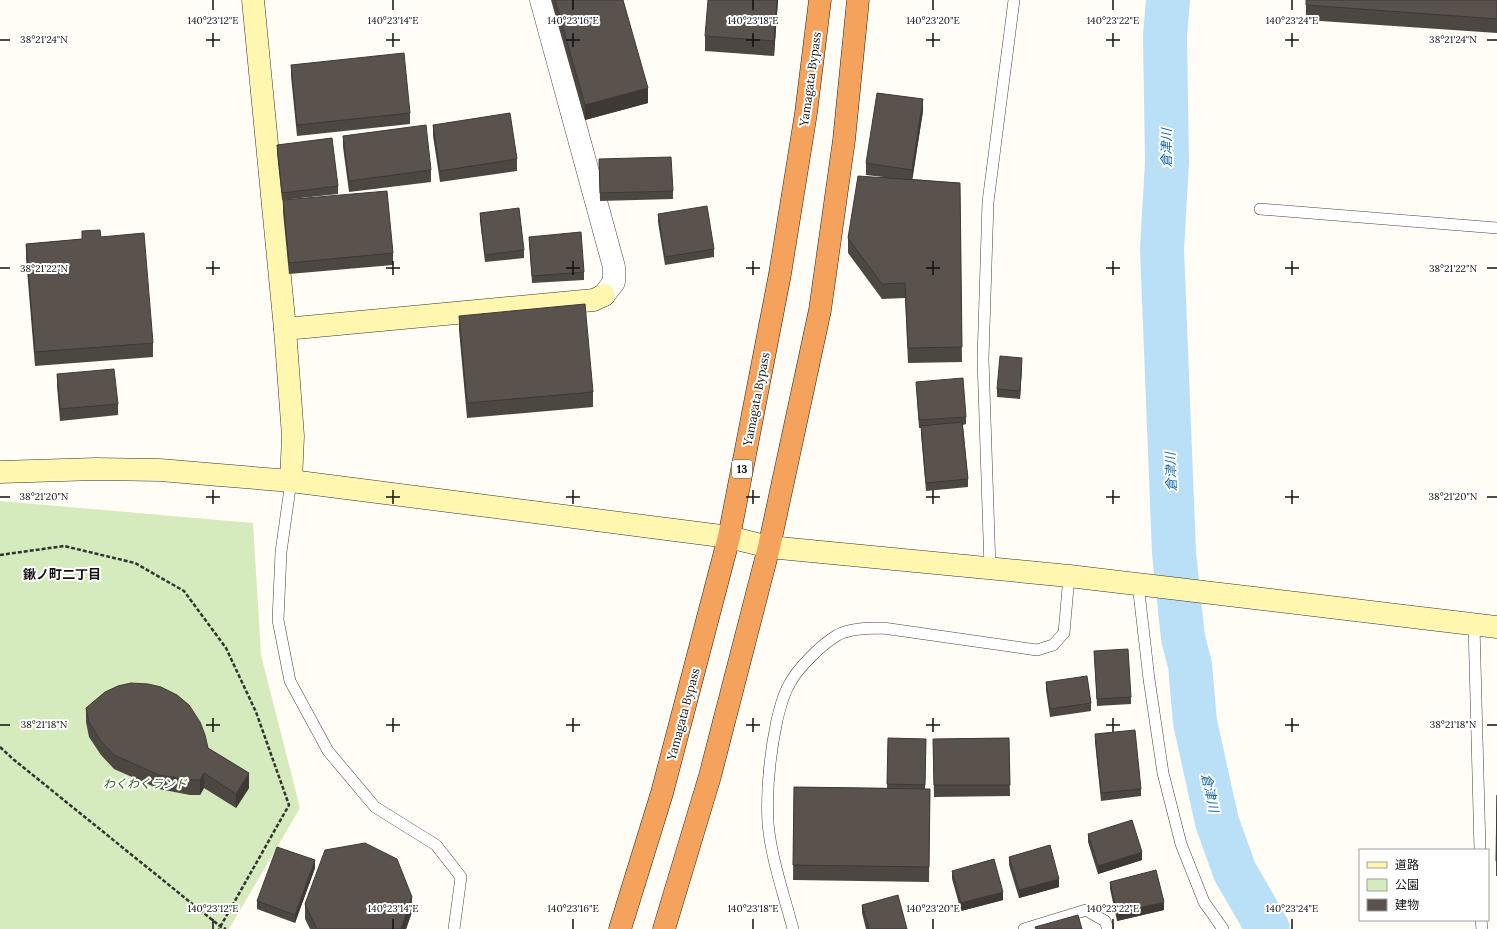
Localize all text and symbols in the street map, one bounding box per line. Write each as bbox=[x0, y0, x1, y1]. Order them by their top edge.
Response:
text: 140°23'12"E bbox=[188, 14, 238, 27]
text: 140°23'14"E bbox=[368, 14, 418, 27]
text: 140°23'16"E bbox=[547, 14, 599, 27]
text: 140°23'18"E bbox=[727, 14, 779, 27]
text: 140°23'20"E bbox=[906, 14, 960, 27]
text: 140°23'22"E bbox=[1087, 14, 1139, 27]
text: 140°23'24"E bbox=[1266, 14, 1318, 27]
street label: Yamagata Bypass bbox=[796, 30, 824, 128]
text: 38°21'24"N bbox=[20, 33, 68, 46]
text: 38°21'24"N bbox=[1429, 33, 1477, 46]
water label: 倉津川 bbox=[1158, 127, 1175, 168]
text: 38°21'22"N bbox=[20, 262, 68, 275]
text: 38°21'22"N bbox=[1429, 262, 1477, 275]
street label: Yamagata Bypass bbox=[739, 351, 773, 448]
water label: 倉津川 bbox=[1162, 450, 1180, 492]
road number: 13 bbox=[732, 460, 752, 478]
text: 38°21'20"N bbox=[20, 490, 69, 503]
text: 38°21'20"N bbox=[1429, 490, 1478, 503]
district label: 鍬ノ町二丁目 bbox=[23, 566, 101, 583]
street label: Yamagata Bypass bbox=[663, 666, 703, 763]
text: 38°21'18"N bbox=[21, 718, 68, 731]
text: 38°21'18"N bbox=[1430, 718, 1477, 731]
water label: 倉津川 bbox=[1198, 772, 1223, 816]
park label: わくわくランド bbox=[103, 776, 188, 791]
legend bbox=[1359, 849, 1489, 921]
text: 道路 bbox=[1395, 857, 1419, 872]
text: 公園 bbox=[1395, 877, 1419, 892]
text: 建物 bbox=[1395, 897, 1419, 912]
text: 140°23'12"E bbox=[188, 902, 238, 915]
text: 140°23'14"E bbox=[368, 902, 418, 915]
text: 140°23'16"E bbox=[547, 902, 599, 915]
text: 140°23'18"E bbox=[727, 902, 779, 915]
text: 140°23'20"E bbox=[906, 902, 960, 915]
text: 140°23'22"E bbox=[1087, 902, 1139, 915]
text: 140°23'24"E bbox=[1266, 902, 1318, 915]

